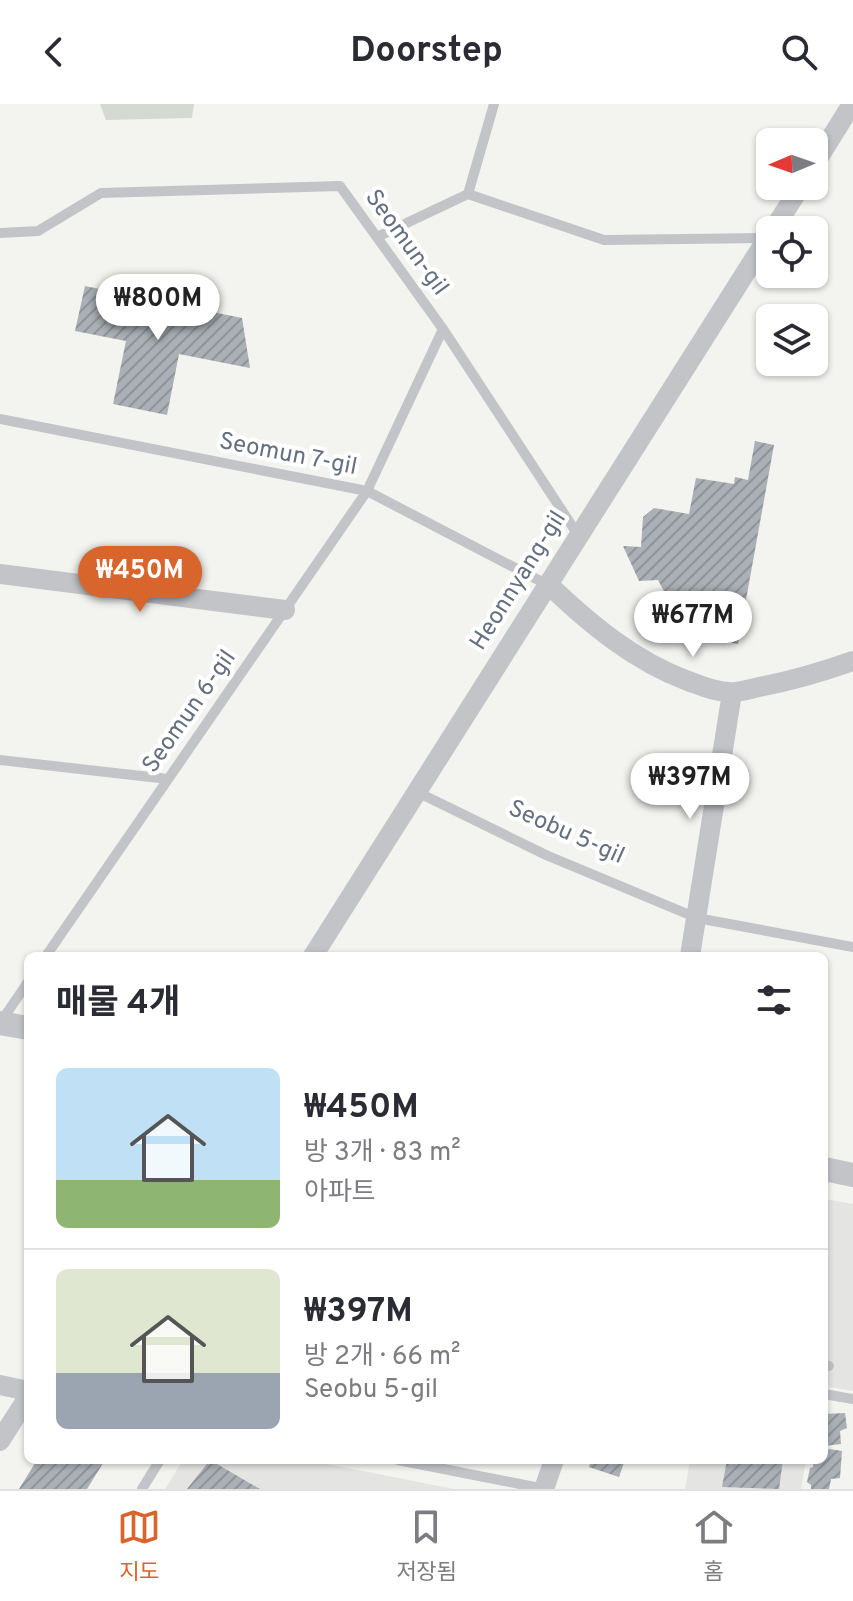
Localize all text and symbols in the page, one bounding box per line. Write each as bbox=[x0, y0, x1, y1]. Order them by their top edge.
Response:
text: Doorstep bbox=[350, 29, 503, 75]
icon: back bbox=[32, 30, 76, 74]
icon: search bbox=[777, 30, 821, 74]
north arrow bbox=[756, 128, 828, 200]
map controls bbox=[756, 128, 828, 376]
street label: Seomun-gil bbox=[358, 184, 454, 302]
button: locate bbox=[756, 216, 828, 288]
pin: ₩800M bbox=[102, 274, 214, 342]
text: ₩800M bbox=[114, 283, 202, 316]
button: layers bbox=[756, 304, 828, 376]
street label: Seomun 7-gil bbox=[217, 427, 359, 483]
street label: Heonnyang-gil bbox=[464, 506, 574, 656]
pin: ₩450M bbox=[84, 546, 196, 614]
text: ₩450M bbox=[96, 555, 184, 588]
pin: ₩677M bbox=[637, 591, 749, 659]
text: ₩677M bbox=[652, 600, 734, 633]
street label: Seomun 6-gil bbox=[137, 645, 243, 779]
pin: ₩397M bbox=[634, 753, 746, 821]
text: ₩397M bbox=[648, 762, 732, 795]
street label: Seobu 5-gil bbox=[503, 794, 629, 872]
icon: filters bbox=[752, 978, 796, 1022]
text: 매물 4개 bbox=[56, 983, 180, 1026]
text: ₩450M bbox=[304, 1087, 419, 1130]
icon: home bbox=[120, 1100, 216, 1196]
text: 방 3개 · 83 m² bbox=[304, 1137, 461, 1170]
text: 아파트 bbox=[304, 1177, 376, 1210]
text: ₩397M bbox=[304, 1291, 413, 1334]
icon: home bbox=[120, 1301, 216, 1397]
text: 방 2개 · 66 m² bbox=[304, 1341, 461, 1374]
text: Seobu 5-gil bbox=[304, 1374, 438, 1407]
tab: 지도 bbox=[117, 1505, 161, 1587]
tab: 저장됨 bbox=[396, 1505, 457, 1587]
tab: 홈 bbox=[692, 1505, 736, 1587]

